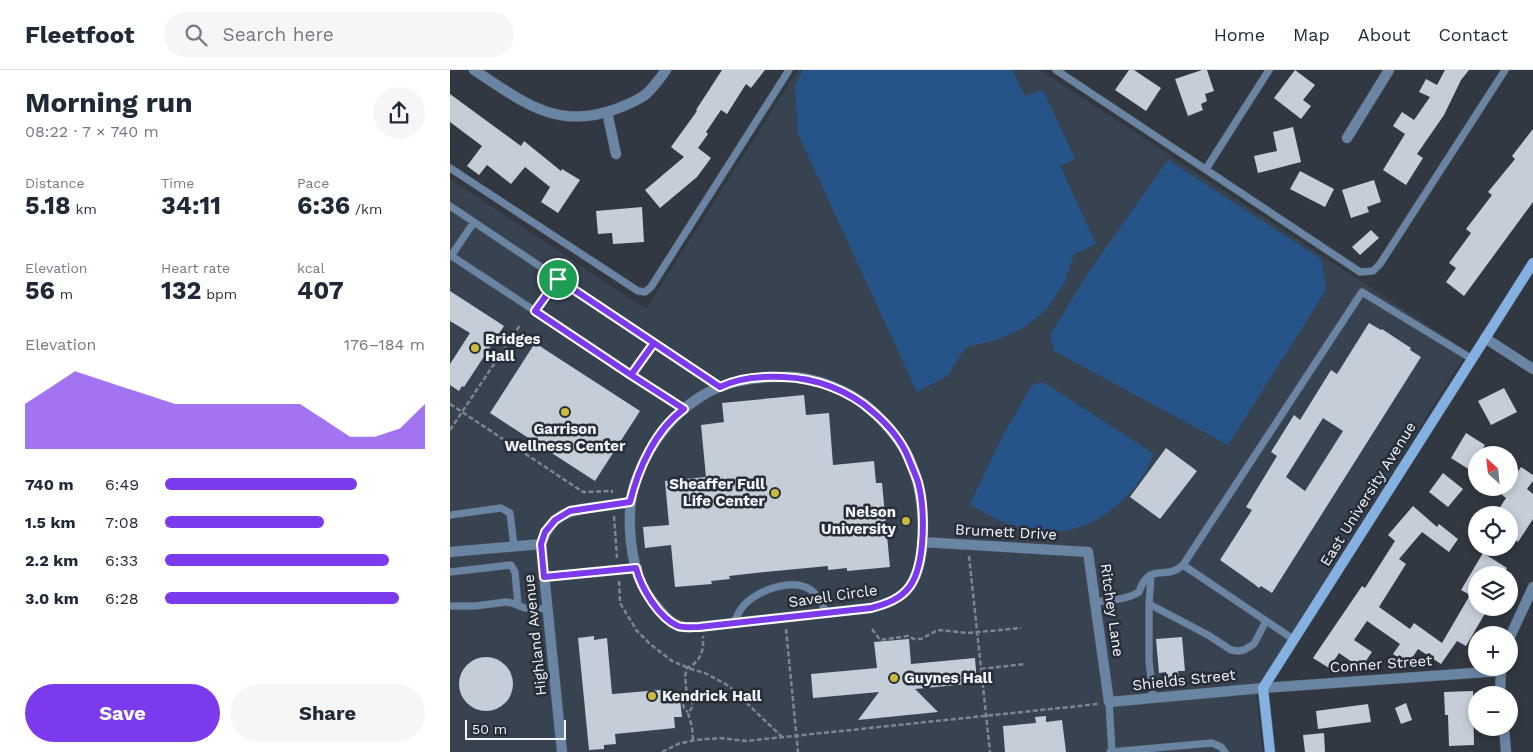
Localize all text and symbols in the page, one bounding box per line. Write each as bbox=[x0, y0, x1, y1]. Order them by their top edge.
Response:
search box bbox=[164, 12, 514, 57]
text: Fleetfoot bbox=[25, 21, 134, 49]
icon: search bbox=[182, 21, 210, 49]
text: Search here bbox=[222, 23, 334, 46]
text: Home bbox=[1214, 24, 1265, 45]
text: Map bbox=[1293, 24, 1330, 45]
text: About bbox=[1358, 24, 1410, 45]
text: Contact bbox=[1438, 24, 1508, 45]
text: Morning run bbox=[25, 86, 193, 119]
button: share bbox=[373, 87, 425, 139]
text: 08:22 · 7 × 740 m bbox=[25, 122, 159, 141]
text: Distance bbox=[25, 175, 85, 191]
text: Time bbox=[161, 175, 194, 191]
text: Pace bbox=[297, 175, 329, 191]
text: 5.18 bbox=[25, 191, 71, 220]
text: 34:11 bbox=[161, 191, 221, 220]
text: 6:36 bbox=[297, 191, 350, 220]
text: km bbox=[71, 201, 97, 217]
text: /km bbox=[350, 201, 382, 217]
pin bbox=[537, 258, 579, 300]
text: Elevation bbox=[25, 260, 88, 276]
text: Heart rate bbox=[161, 260, 230, 276]
text: kcal bbox=[297, 260, 325, 276]
icon: arrive bbox=[544, 265, 572, 293]
text: 56 bbox=[25, 276, 55, 305]
text: 132 bbox=[161, 276, 202, 305]
text: 407 bbox=[297, 276, 344, 305]
text: m bbox=[55, 286, 73, 302]
text: bpm bbox=[202, 286, 237, 302]
place label: Bridges Hall bbox=[485, 330, 541, 365]
text: Elevation bbox=[25, 335, 96, 354]
text: 176–184 m bbox=[344, 335, 425, 354]
marker: Bridges Hall bbox=[469, 342, 481, 354]
marker: Garrison Wellness Center bbox=[559, 406, 571, 418]
street label: East University Avenue bbox=[1316, 419, 1420, 569]
place label: Garrison Wellness Center bbox=[505, 420, 626, 455]
north arrow bbox=[1468, 446, 1518, 496]
map controls bbox=[1468, 446, 1518, 736]
text: 740 m bbox=[25, 475, 74, 494]
text: 6:49 bbox=[105, 475, 139, 494]
place label: Sheaffer Full Life Center bbox=[669, 475, 766, 510]
marker: Sheaffer Full Life Center bbox=[769, 487, 781, 499]
place label: Nelson University bbox=[821, 503, 897, 538]
button: locate bbox=[1468, 506, 1518, 556]
text: 1.5 km bbox=[25, 513, 75, 532]
text: 7:08 bbox=[105, 513, 139, 532]
marker: Nelson University bbox=[900, 515, 912, 527]
street label: Brumett Drive bbox=[955, 520, 1057, 544]
text: 2.2 km bbox=[25, 551, 78, 570]
text: 6:33 bbox=[105, 551, 138, 570]
street label: Ritchey Lane bbox=[1097, 562, 1127, 658]
button: layers bbox=[1468, 566, 1518, 616]
street label: Highland Avenue bbox=[520, 574, 550, 696]
street label: Savell Circle bbox=[787, 581, 879, 611]
text: 3.0 km bbox=[25, 589, 79, 608]
text: 6:28 bbox=[105, 589, 139, 608]
button: + bbox=[1468, 626, 1518, 676]
street label: Conner Street bbox=[1329, 651, 1433, 677]
street label: Shields Street bbox=[1131, 666, 1237, 694]
place label: Guynes Hall bbox=[904, 669, 993, 687]
marker: Guynes Hall bbox=[888, 672, 900, 684]
button: Save bbox=[25, 684, 220, 742]
button: Share bbox=[230, 684, 425, 742]
button: − bbox=[1468, 686, 1518, 736]
place label: Kendrick Hall bbox=[662, 687, 762, 705]
marker: Kendrick Hall bbox=[646, 690, 658, 702]
scale bar bbox=[465, 717, 566, 740]
text: 50 m bbox=[472, 721, 507, 737]

